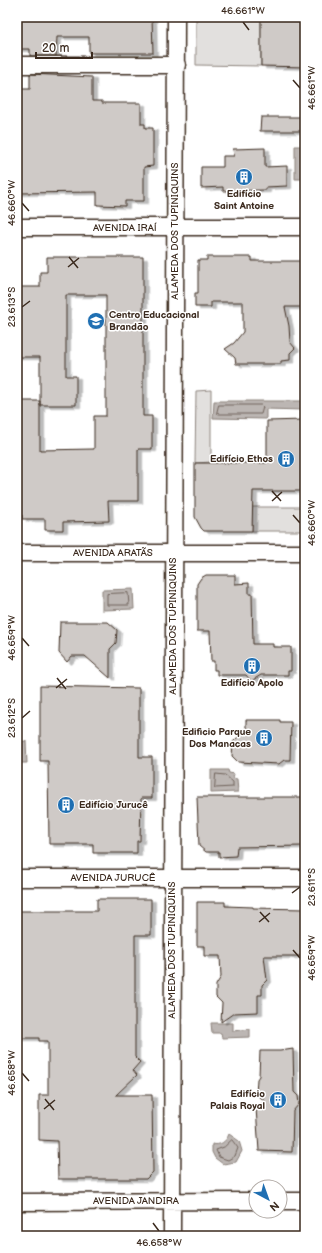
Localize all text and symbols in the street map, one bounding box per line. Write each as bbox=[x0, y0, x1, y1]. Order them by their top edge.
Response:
text: 46.661°W bbox=[221, 5, 265, 17]
scale bar bbox=[36, 34, 92, 60]
text: 20 m bbox=[42, 41, 69, 56]
text: 46.661°W bbox=[306, 66, 318, 110]
street label: ALAMEDA DOS TUPINIQUINS bbox=[169, 162, 181, 300]
building icon: Edifício Saint Antoine bbox=[234, 167, 254, 187]
text: 46.660°W bbox=[6, 180, 18, 226]
place label: Edifício Saint Antoine bbox=[214, 188, 274, 212]
street label: AVENIDA IRAÍ bbox=[93, 222, 157, 234]
text: 23.613°S bbox=[6, 287, 18, 327]
place label: Centro Educacional Brandão bbox=[109, 309, 199, 333]
school or university icon: Centro Educacional Brandão bbox=[86, 311, 106, 331]
building icon: Edifício Ethos bbox=[276, 449, 296, 469]
place label: Edifício Ethos bbox=[210, 453, 273, 465]
text: 46.660°W bbox=[306, 500, 318, 546]
street label: AVENIDA ARATÃS bbox=[73, 547, 153, 559]
street label: ALAMEDA DOS TUPINIQUINS bbox=[167, 557, 179, 695]
text: 46.659°W bbox=[6, 615, 18, 661]
building icon: Edifício Apolo bbox=[242, 656, 262, 676]
place label: Edifício Apolo bbox=[221, 677, 284, 689]
text: 23.612°S bbox=[6, 698, 18, 738]
place label: Edificio Parque Dos Manacas bbox=[182, 726, 251, 750]
building icon: Edificio Parque Dos Manacas bbox=[254, 728, 274, 748]
building icon: Edifício Jurucê bbox=[56, 795, 76, 815]
place label: Edifício Jurucê bbox=[79, 799, 148, 811]
text: 23.611°S bbox=[306, 868, 318, 906]
street label: AVENIDA JURUCÊ bbox=[71, 872, 156, 884]
street label: ALAMEDA DOS TUPINIQUINS bbox=[166, 881, 178, 1019]
text: 46.659°W bbox=[306, 935, 318, 981]
text: 46.658°W bbox=[6, 1050, 18, 1096]
place label: Edifício Palais Royal bbox=[210, 1088, 265, 1112]
building icon: Edifício Palais Royal bbox=[268, 1090, 288, 1110]
north arrow bbox=[248, 1179, 288, 1219]
street label: AVENIDA JANDIRA bbox=[93, 1195, 180, 1207]
text: N bbox=[267, 1199, 282, 1214]
text: 46.658°W bbox=[136, 1237, 182, 1249]

